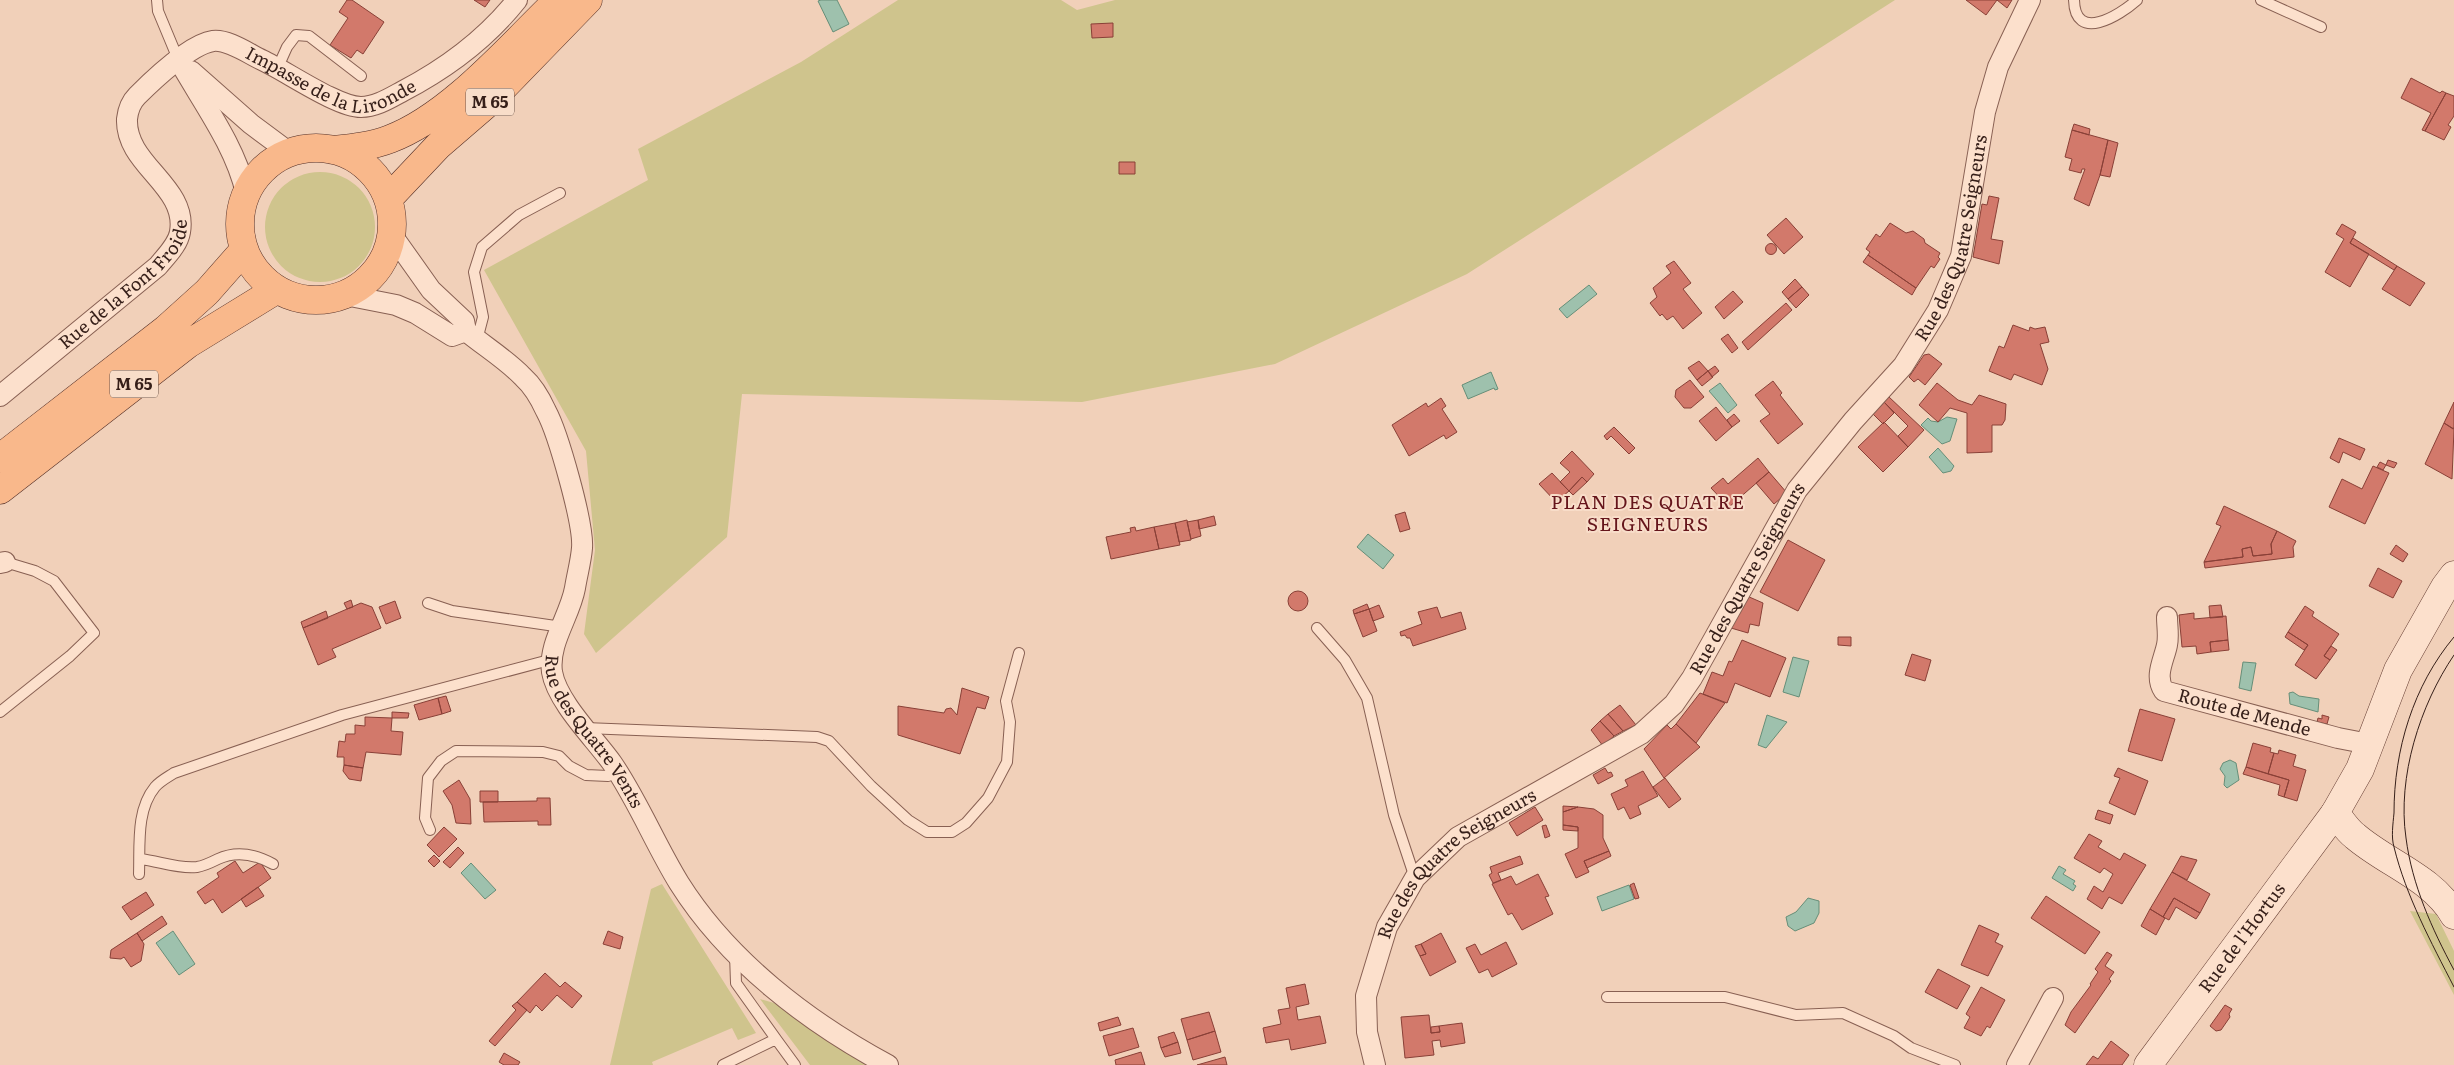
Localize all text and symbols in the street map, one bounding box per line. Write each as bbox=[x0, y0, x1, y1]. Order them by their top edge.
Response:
street label: Impasse de la Lironde bbox=[241, 39, 420, 119]
road number: M 65 bbox=[466, 88, 514, 115]
street label: Rue des Quatre Seigneurs bbox=[1907, 133, 1993, 346]
street label: Rue de la Font Froide bbox=[52, 219, 193, 355]
road number: M 65 bbox=[110, 370, 158, 398]
street label: Rue des Quatre Seigneurs bbox=[1682, 475, 1810, 679]
district label: PLAN DES QUATRE SEIGNEURS bbox=[1551, 487, 1745, 537]
street label: Rue des Quatre Vents bbox=[539, 654, 651, 812]
street label: Route de Mende bbox=[2175, 680, 2314, 742]
street label: Rue des Quatre Seigneurs bbox=[1369, 781, 1541, 942]
street label: Rue de l'Hortus bbox=[2191, 877, 2291, 998]

